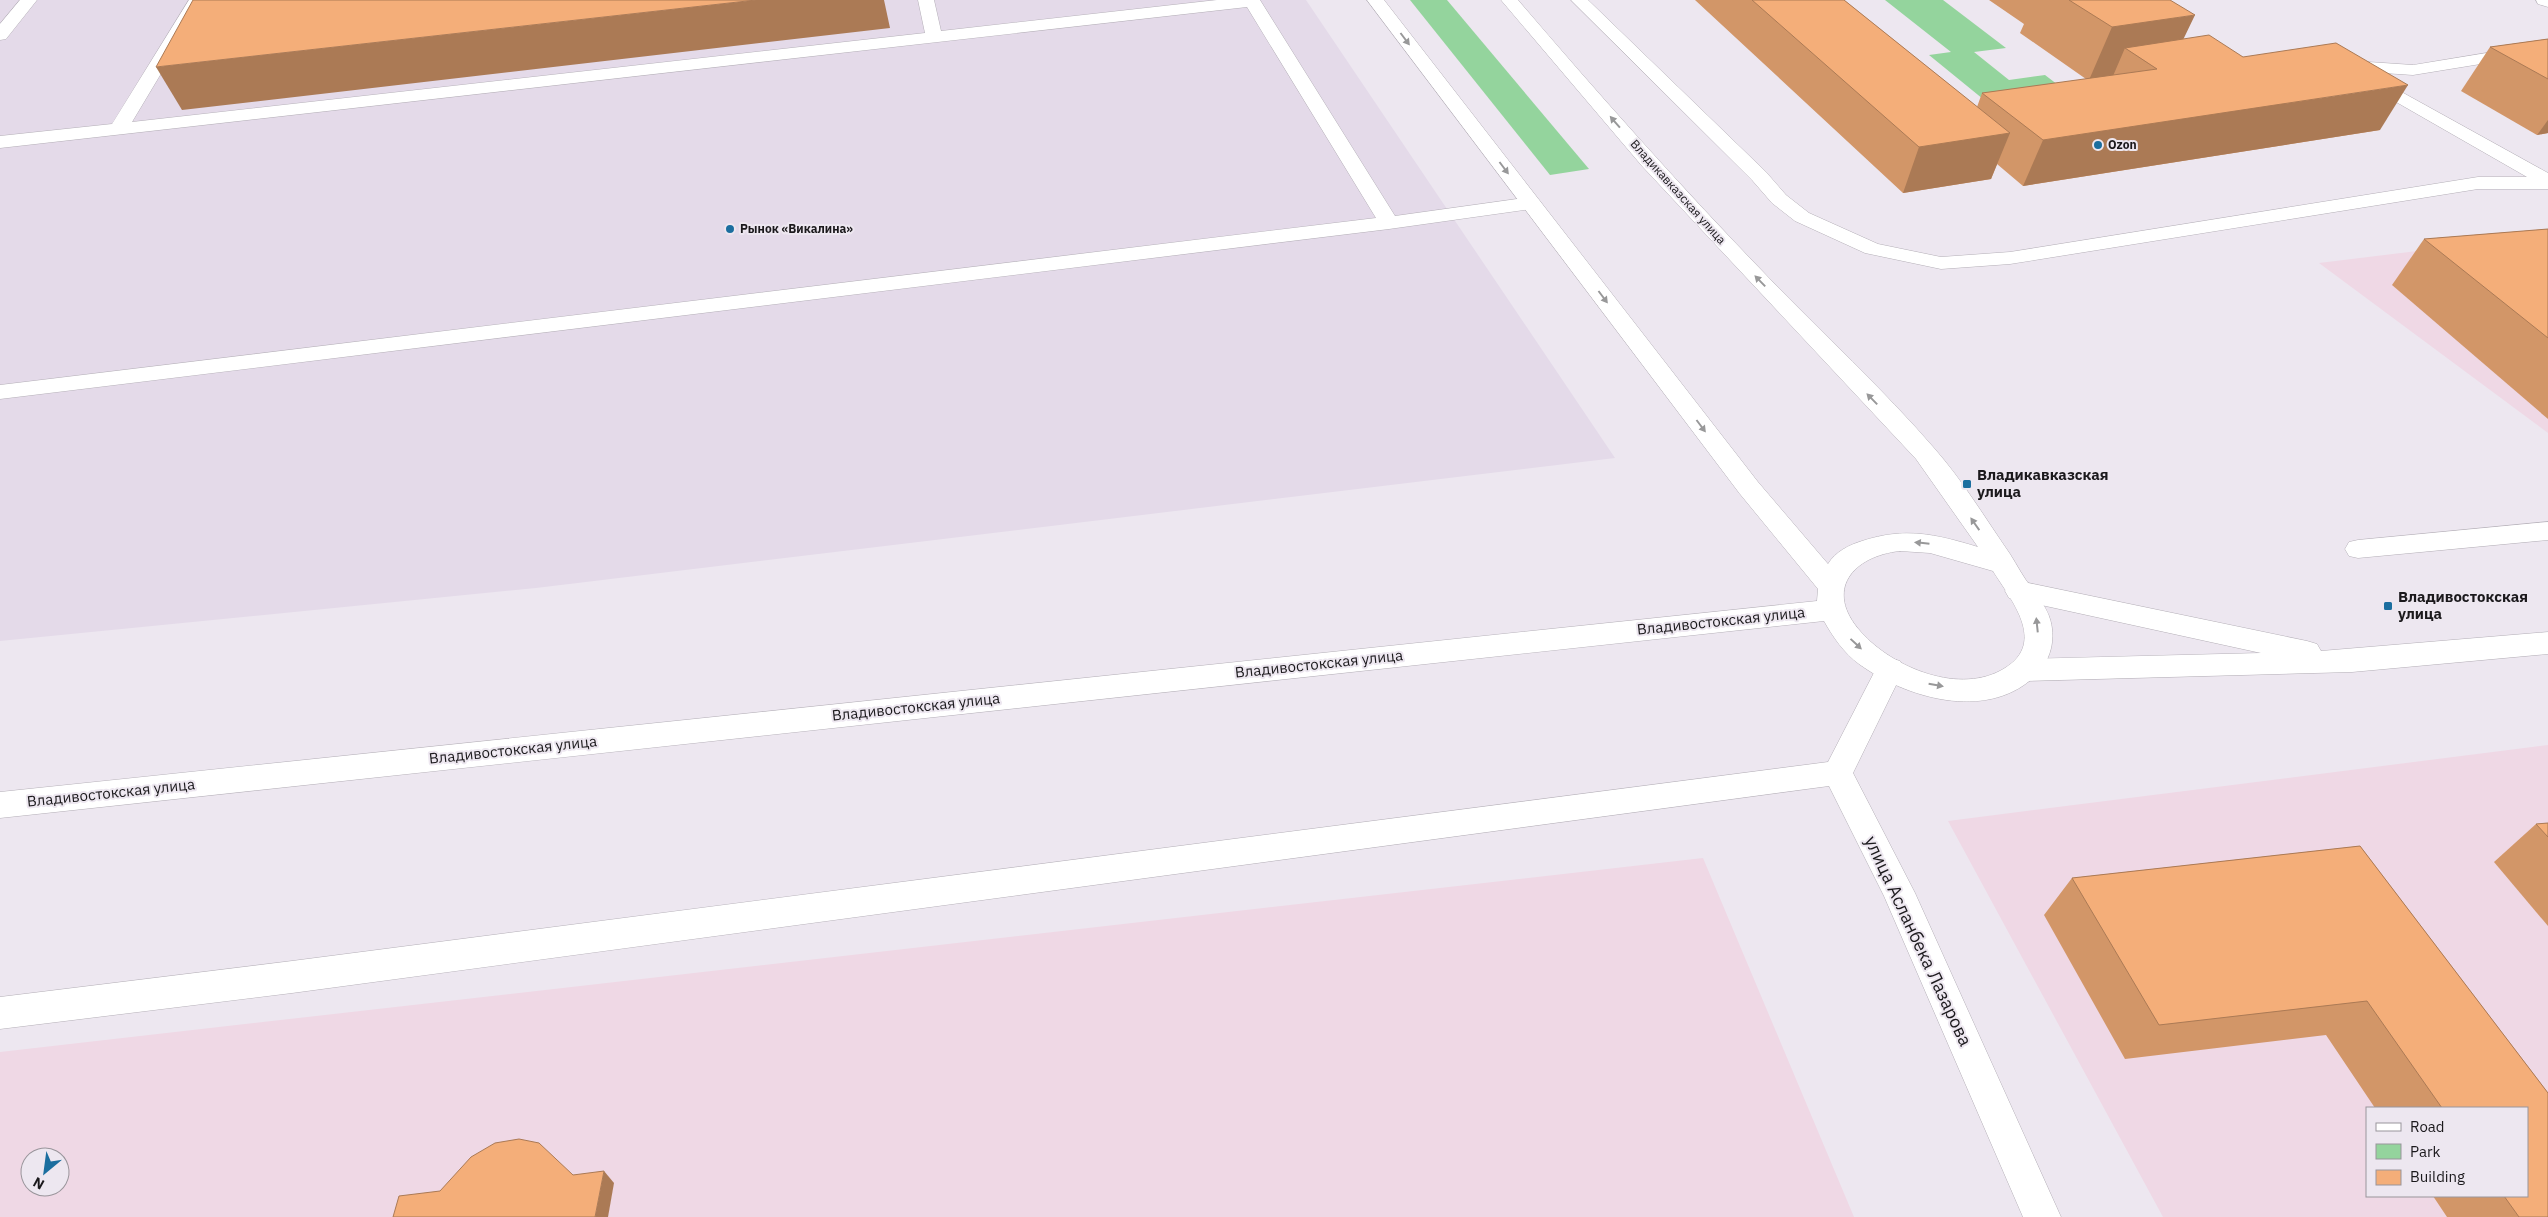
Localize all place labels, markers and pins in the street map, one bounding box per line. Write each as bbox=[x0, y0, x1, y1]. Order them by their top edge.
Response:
place label: Ozon bbox=[2108, 137, 2137, 152]
marker: Ozon bbox=[2092, 139, 2104, 151]
place label: Рынок «Викалина» bbox=[740, 221, 853, 236]
marker: Рынок «Викалина» bbox=[724, 223, 736, 235]
place label: Владикавказская улица bbox=[1977, 465, 2109, 501]
marker: Владикавказская улица bbox=[1961, 478, 1973, 490]
place label: Владивостокская улица bbox=[2398, 587, 2528, 623]
marker: Владивостокская улица bbox=[2382, 600, 2394, 612]

